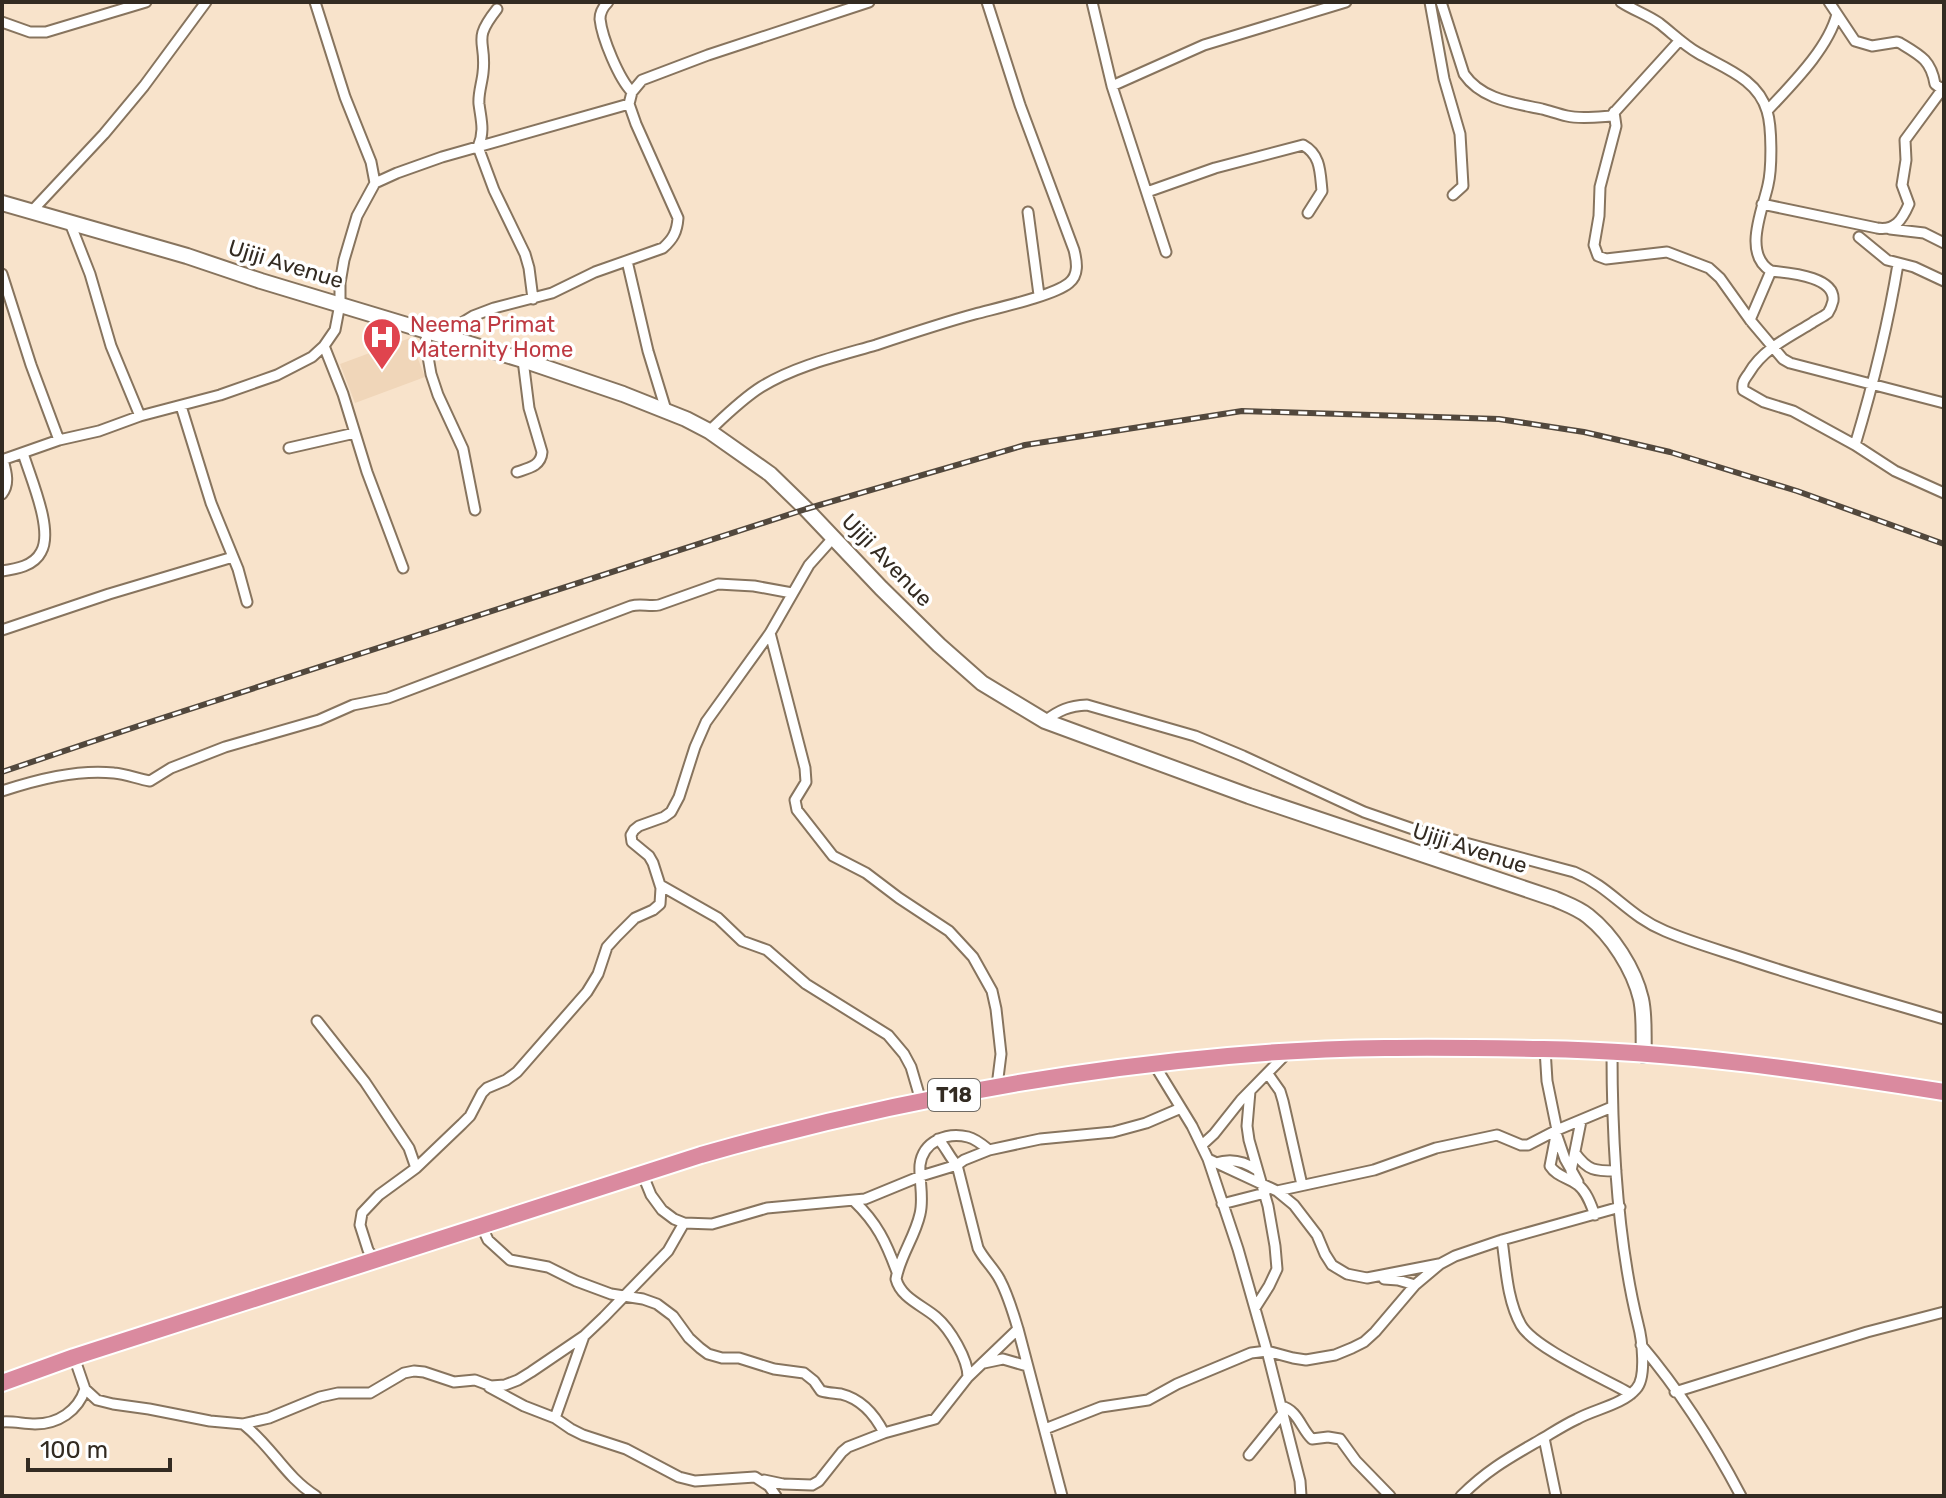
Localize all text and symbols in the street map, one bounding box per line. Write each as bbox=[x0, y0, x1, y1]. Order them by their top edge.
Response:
street label: Ujiji Avenue bbox=[225, 234, 347, 294]
place label: Neema Primat Maternity Home bbox=[410, 311, 573, 363]
hospital icon: Neema Primat Maternity Home bbox=[361, 316, 403, 371]
street label: Ujiji Avenue bbox=[836, 508, 938, 612]
street label: Ujiji Avenue bbox=[1409, 817, 1531, 879]
road number: T18 bbox=[928, 1079, 980, 1111]
scale bar bbox=[28, 1422, 170, 1472]
text: 100 m bbox=[40, 1436, 108, 1464]

